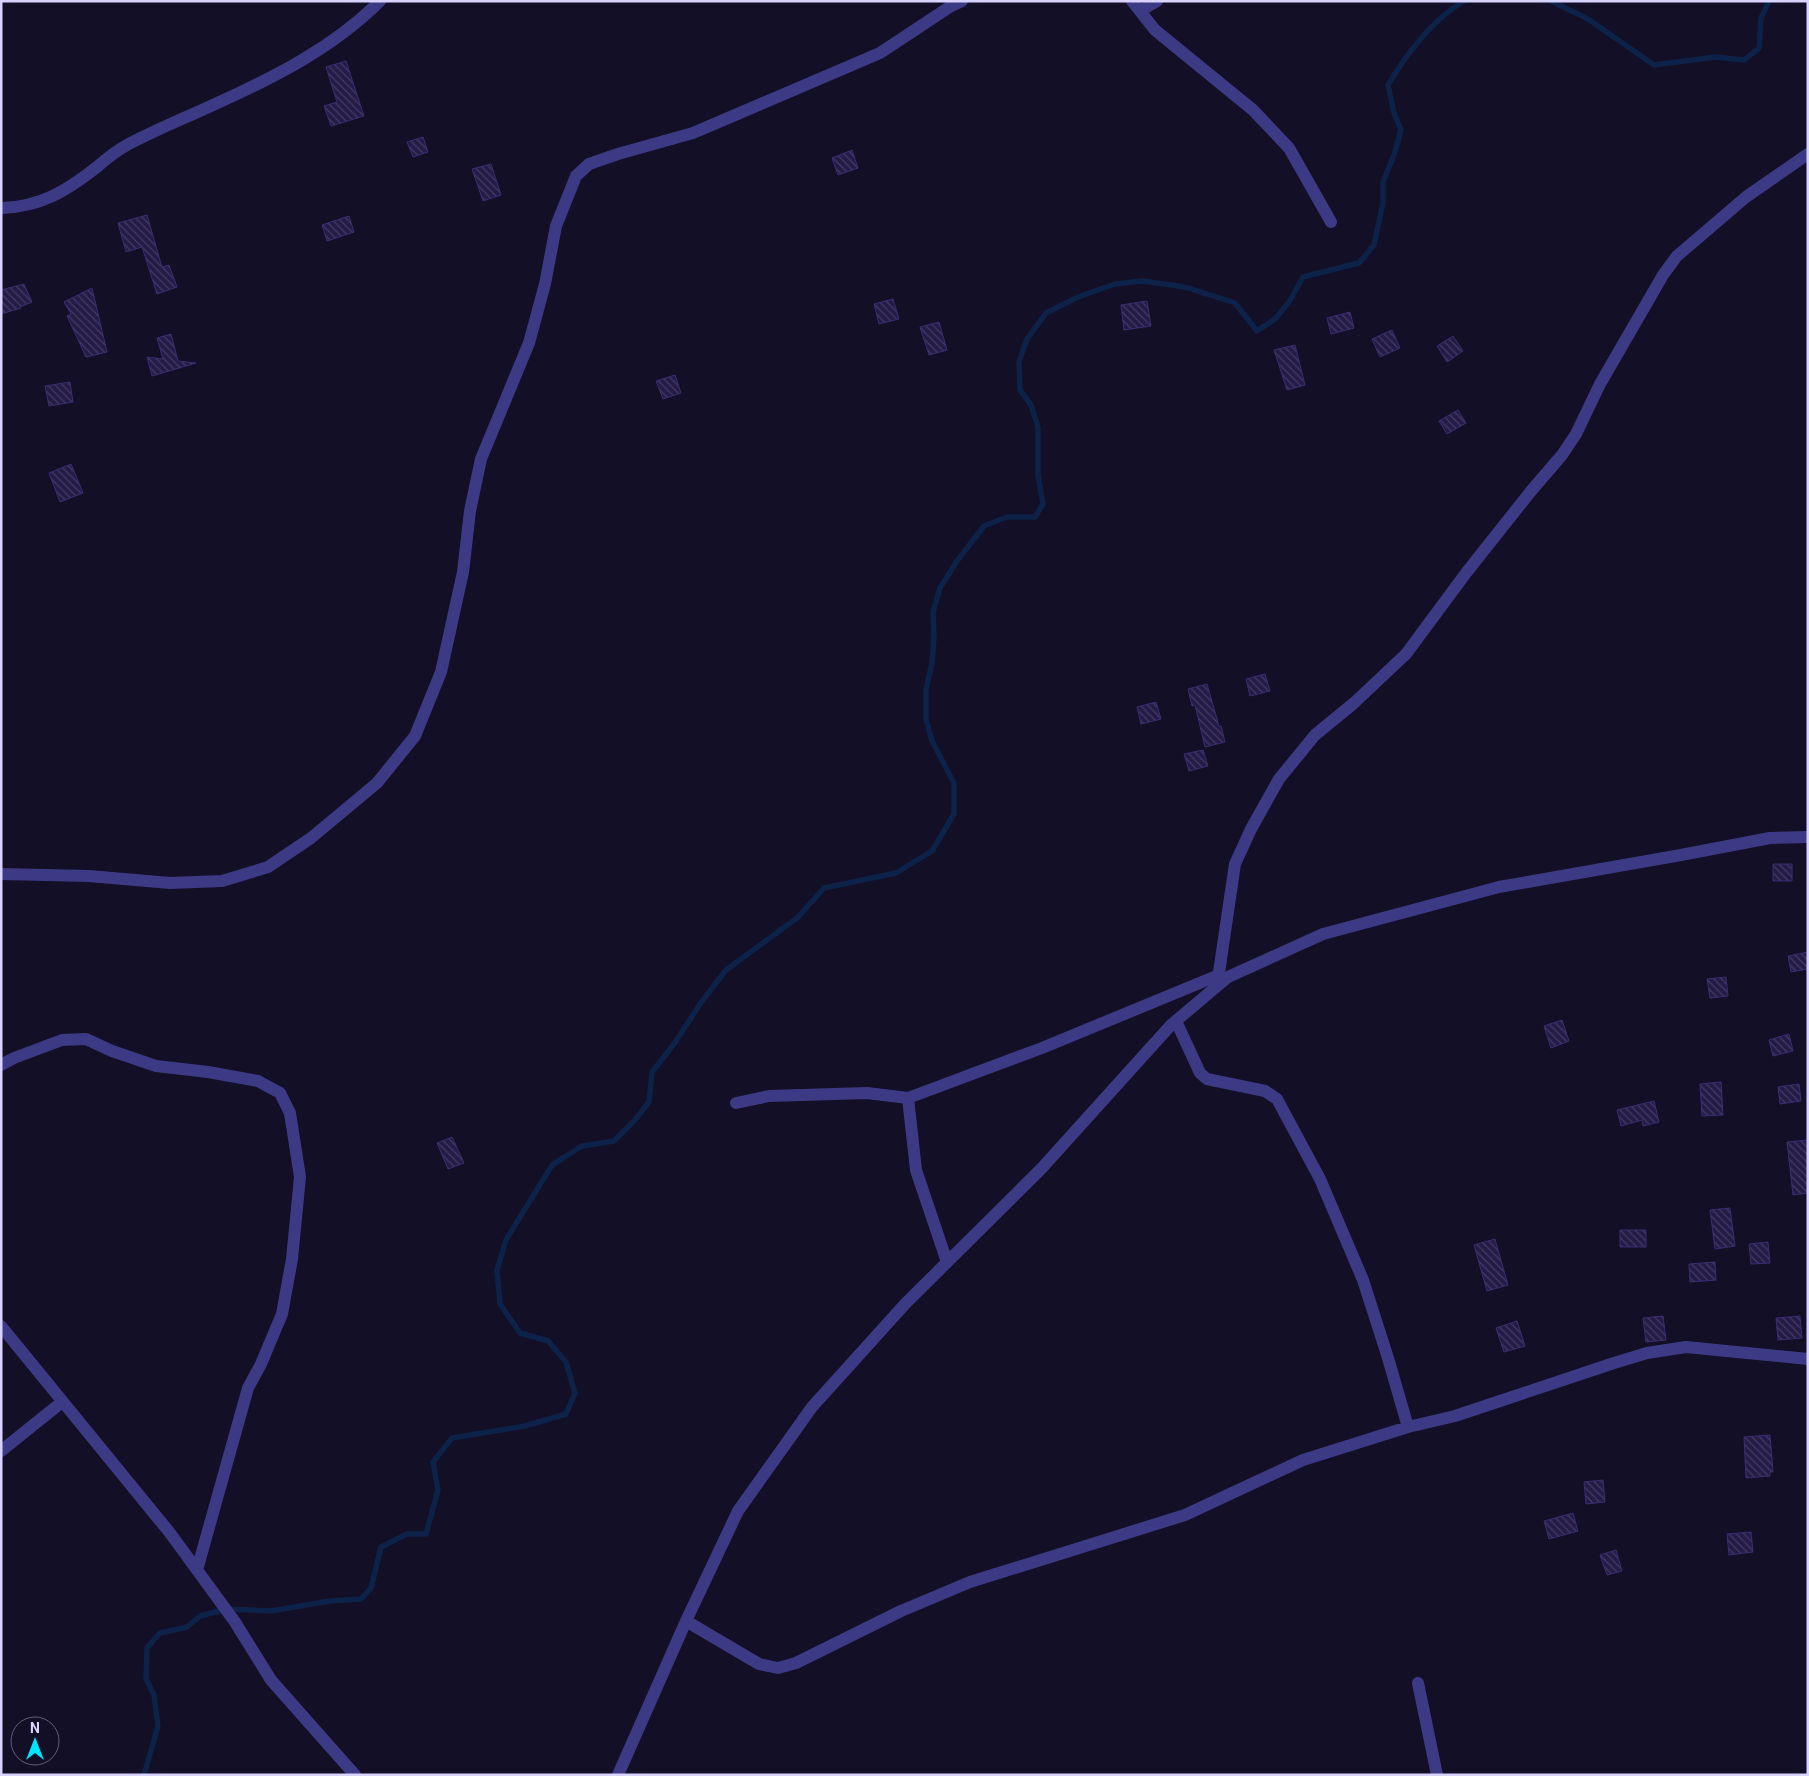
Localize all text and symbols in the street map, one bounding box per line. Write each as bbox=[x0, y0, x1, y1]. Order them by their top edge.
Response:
north arrow bbox=[10, 1716, 60, 1766]
text: N bbox=[30, 1720, 40, 1736]

